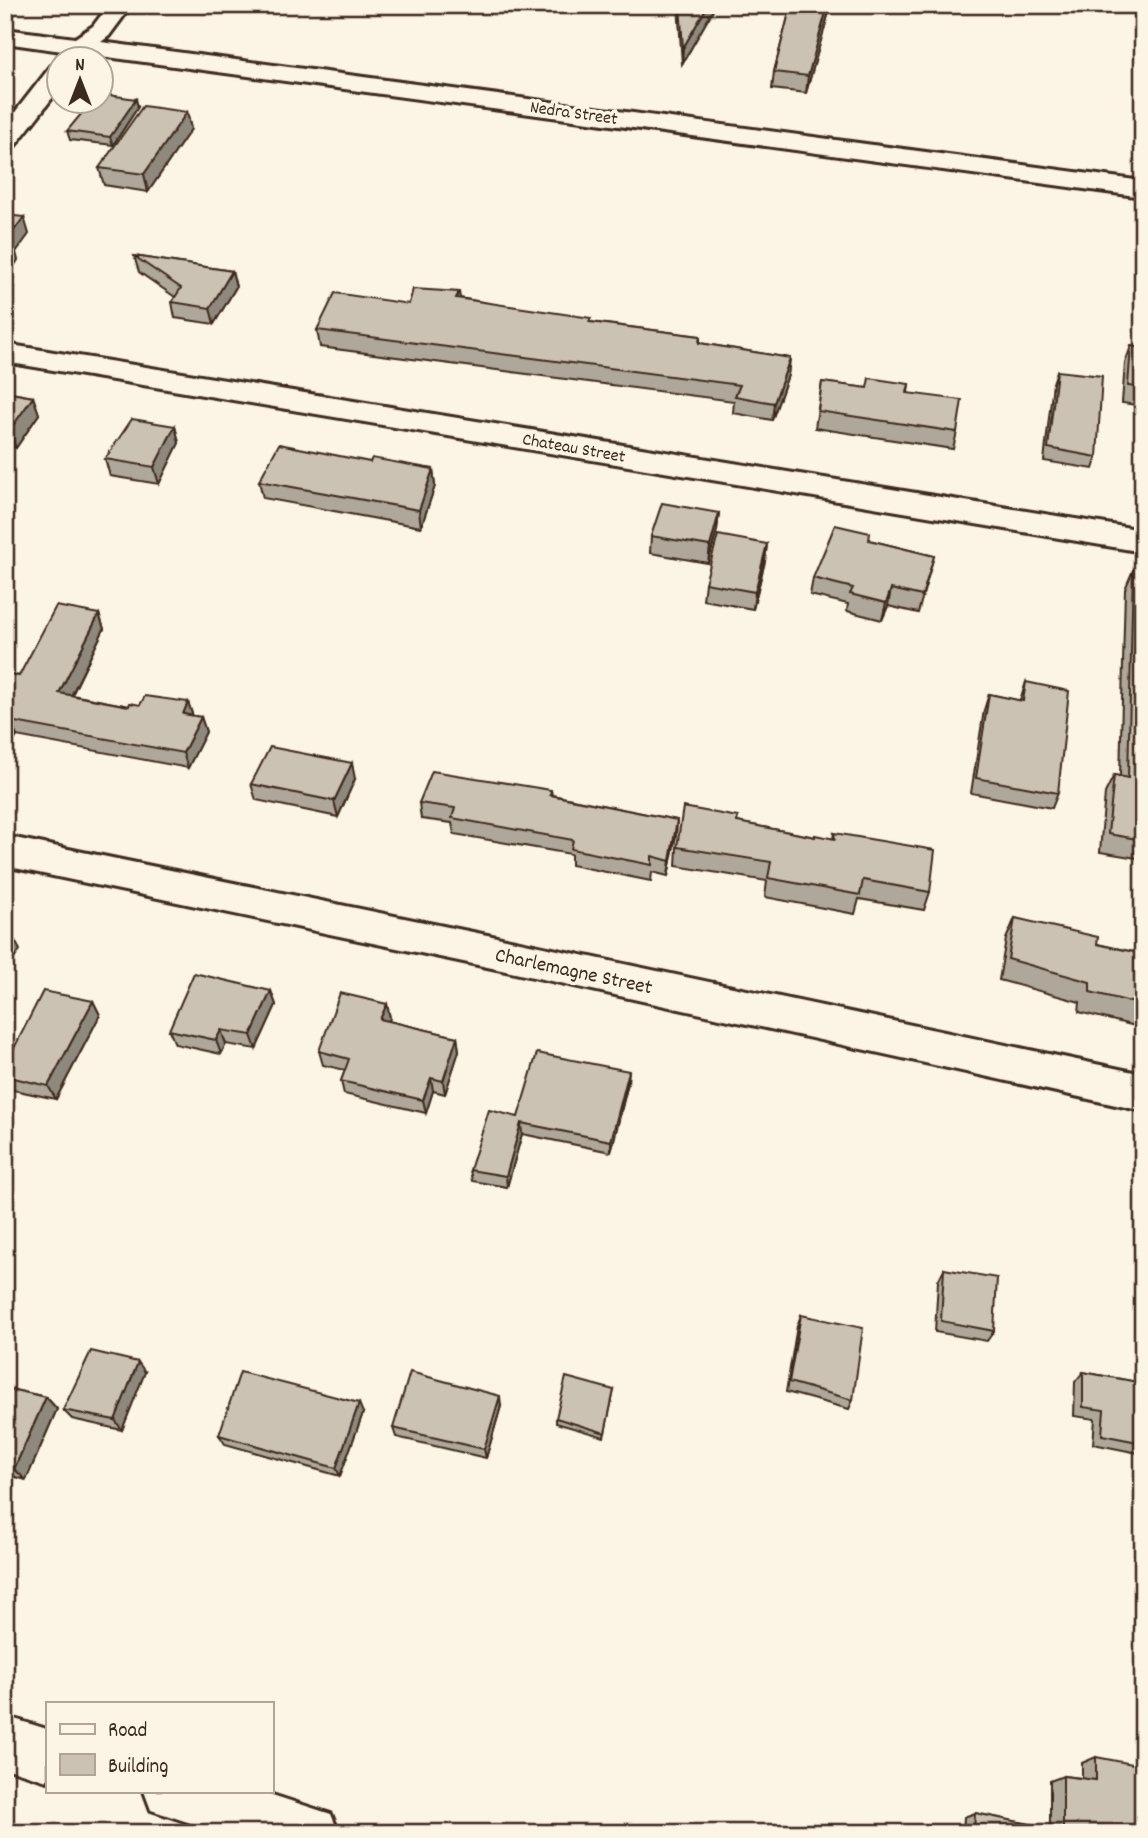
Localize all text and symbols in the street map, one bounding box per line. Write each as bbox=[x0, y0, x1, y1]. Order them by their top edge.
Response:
north arrow bbox=[46, 46, 116, 116]
text: N bbox=[75, 53, 85, 80]
street label: Nedra Street bbox=[528, 96, 619, 133]
street label: Chateau Street bbox=[520, 428, 627, 471]
street label: Charlemagne Street bbox=[492, 942, 655, 1004]
legend bbox=[46, 1702, 273, 1792]
text: Road bbox=[108, 1717, 147, 1747]
text: Building bbox=[108, 1753, 168, 1783]

